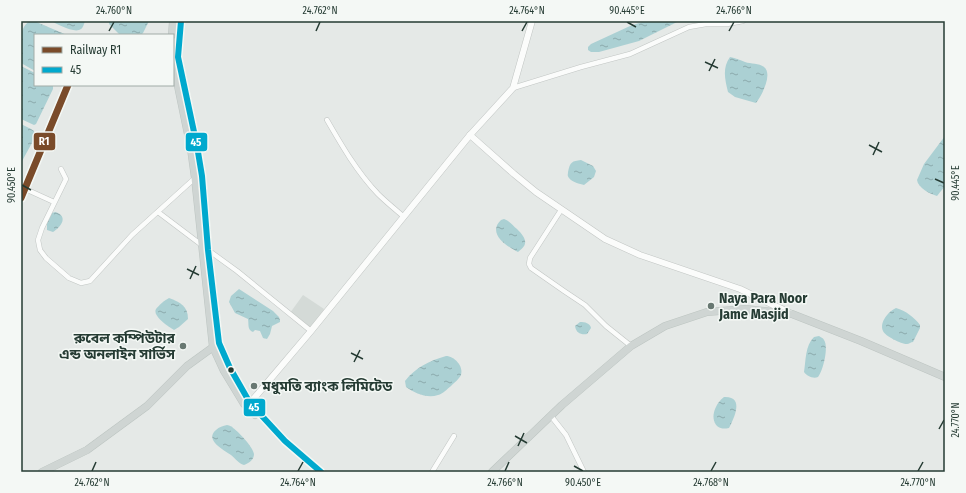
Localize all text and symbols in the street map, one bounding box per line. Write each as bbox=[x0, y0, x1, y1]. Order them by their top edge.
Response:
text: 24.760°N bbox=[96, 5, 132, 17]
text: 24.762°N bbox=[302, 5, 338, 17]
text: 24.764°N bbox=[509, 5, 545, 17]
text: 90.445°E bbox=[609, 5, 645, 17]
text: 24.766°N bbox=[716, 5, 752, 17]
legend bbox=[34, 34, 174, 86]
text: Railway R1 bbox=[70, 43, 121, 57]
text: 45 bbox=[70, 63, 82, 77]
line badge: R1 bbox=[33, 132, 56, 151]
line badge: 45 bbox=[185, 132, 208, 152]
text: R1 bbox=[39, 135, 49, 148]
text: 45 bbox=[191, 136, 202, 149]
text: 90.445°E bbox=[950, 165, 962, 201]
text: 90.450°E bbox=[6, 167, 18, 203]
place label: Naya Para Noor Jame Masjid bbox=[718, 290, 808, 323]
marker: Naya Para Noor Jame Masjid bbox=[706, 301, 716, 311]
place label: রুবেল কম্পিউটার এন্ড অনলাইন সার্ভিস bbox=[59, 330, 176, 363]
marker: রুবেল কম্পিউটার এন্ড অনলাইন সার্ভিস bbox=[178, 341, 188, 351]
unlabelled marker bbox=[226, 365, 236, 375]
place label: মধুমতি ব্যাংক লিমিটেড bbox=[261, 378, 393, 395]
marker: মধুমতি ব্যাংক লিমিটেড bbox=[249, 381, 259, 391]
line badge: 45 bbox=[243, 398, 266, 417]
text: 45 bbox=[249, 401, 260, 414]
text: 24.770°N bbox=[950, 402, 962, 438]
text: 24.762°N bbox=[74, 477, 110, 489]
text: 24.764°N bbox=[280, 477, 316, 489]
text: 24.766°N bbox=[487, 477, 523, 489]
text: 90.450°E bbox=[565, 477, 601, 489]
text: 24.768°N bbox=[693, 477, 729, 489]
text: 24.770°N bbox=[900, 477, 936, 489]

